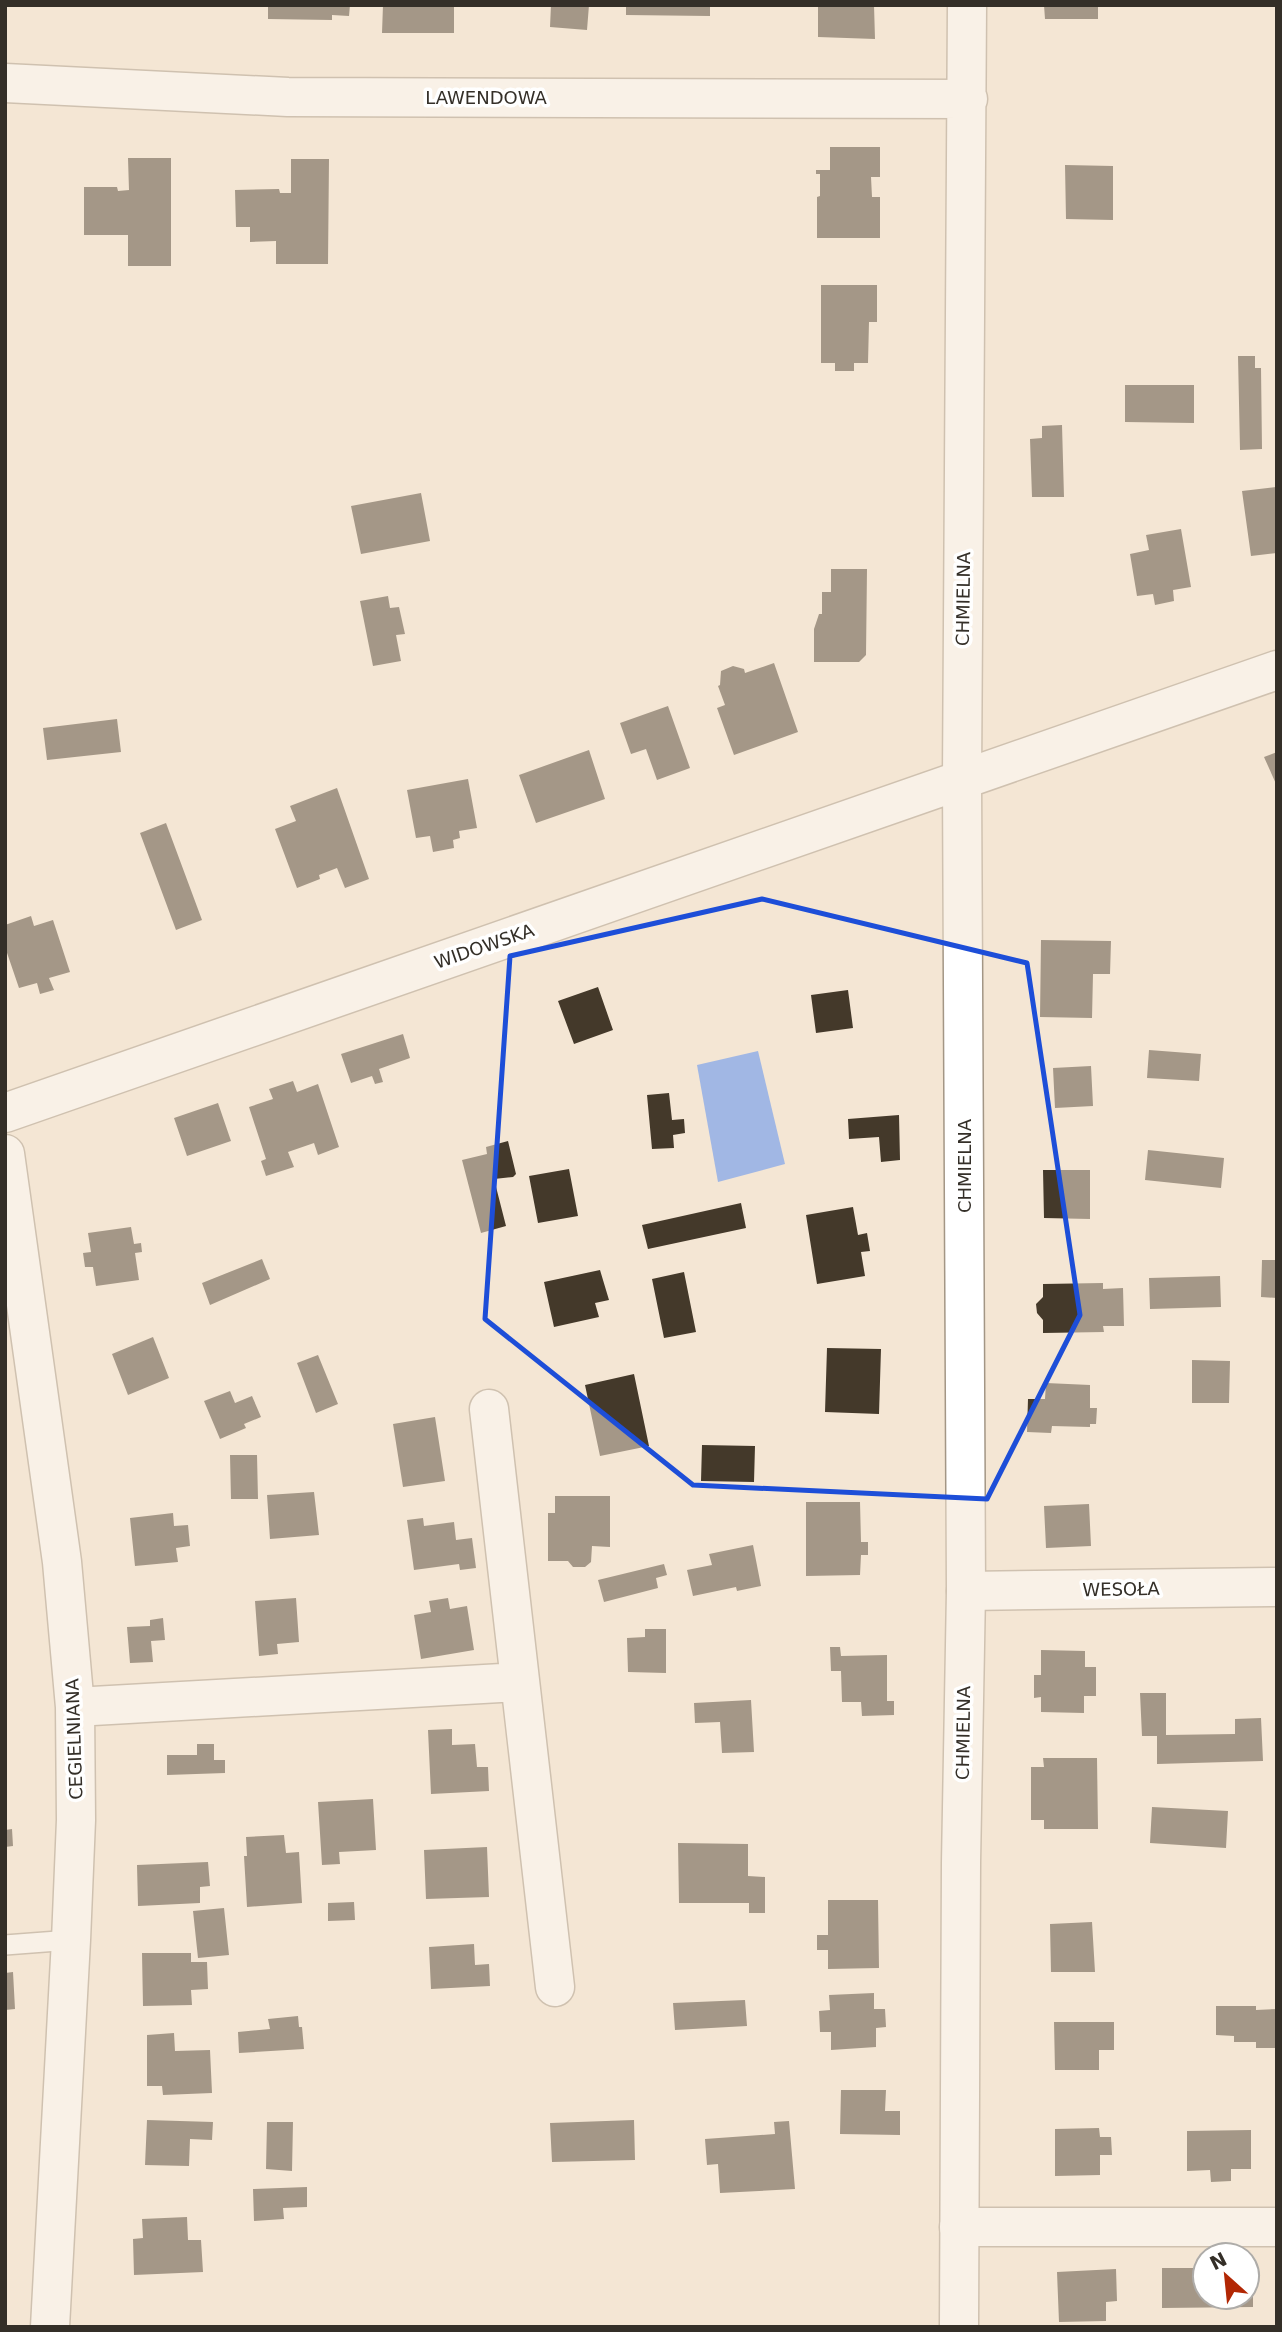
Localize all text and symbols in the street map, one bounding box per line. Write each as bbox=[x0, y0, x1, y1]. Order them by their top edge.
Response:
street label: LAWENDOWA bbox=[425, 87, 547, 108]
street label: CHMIELNA bbox=[952, 551, 974, 646]
street label: WIDOWSKA bbox=[431, 919, 537, 973]
street label: CHMIELNA bbox=[954, 1118, 975, 1213]
street label: WESOŁA bbox=[1082, 1578, 1160, 1600]
street label: CEGIELNIANA bbox=[61, 1677, 87, 1800]
street label: CHMIELNA bbox=[952, 1685, 974, 1780]
north arrow bbox=[1191, 2241, 1261, 2311]
text: N bbox=[1206, 2247, 1230, 2274]

